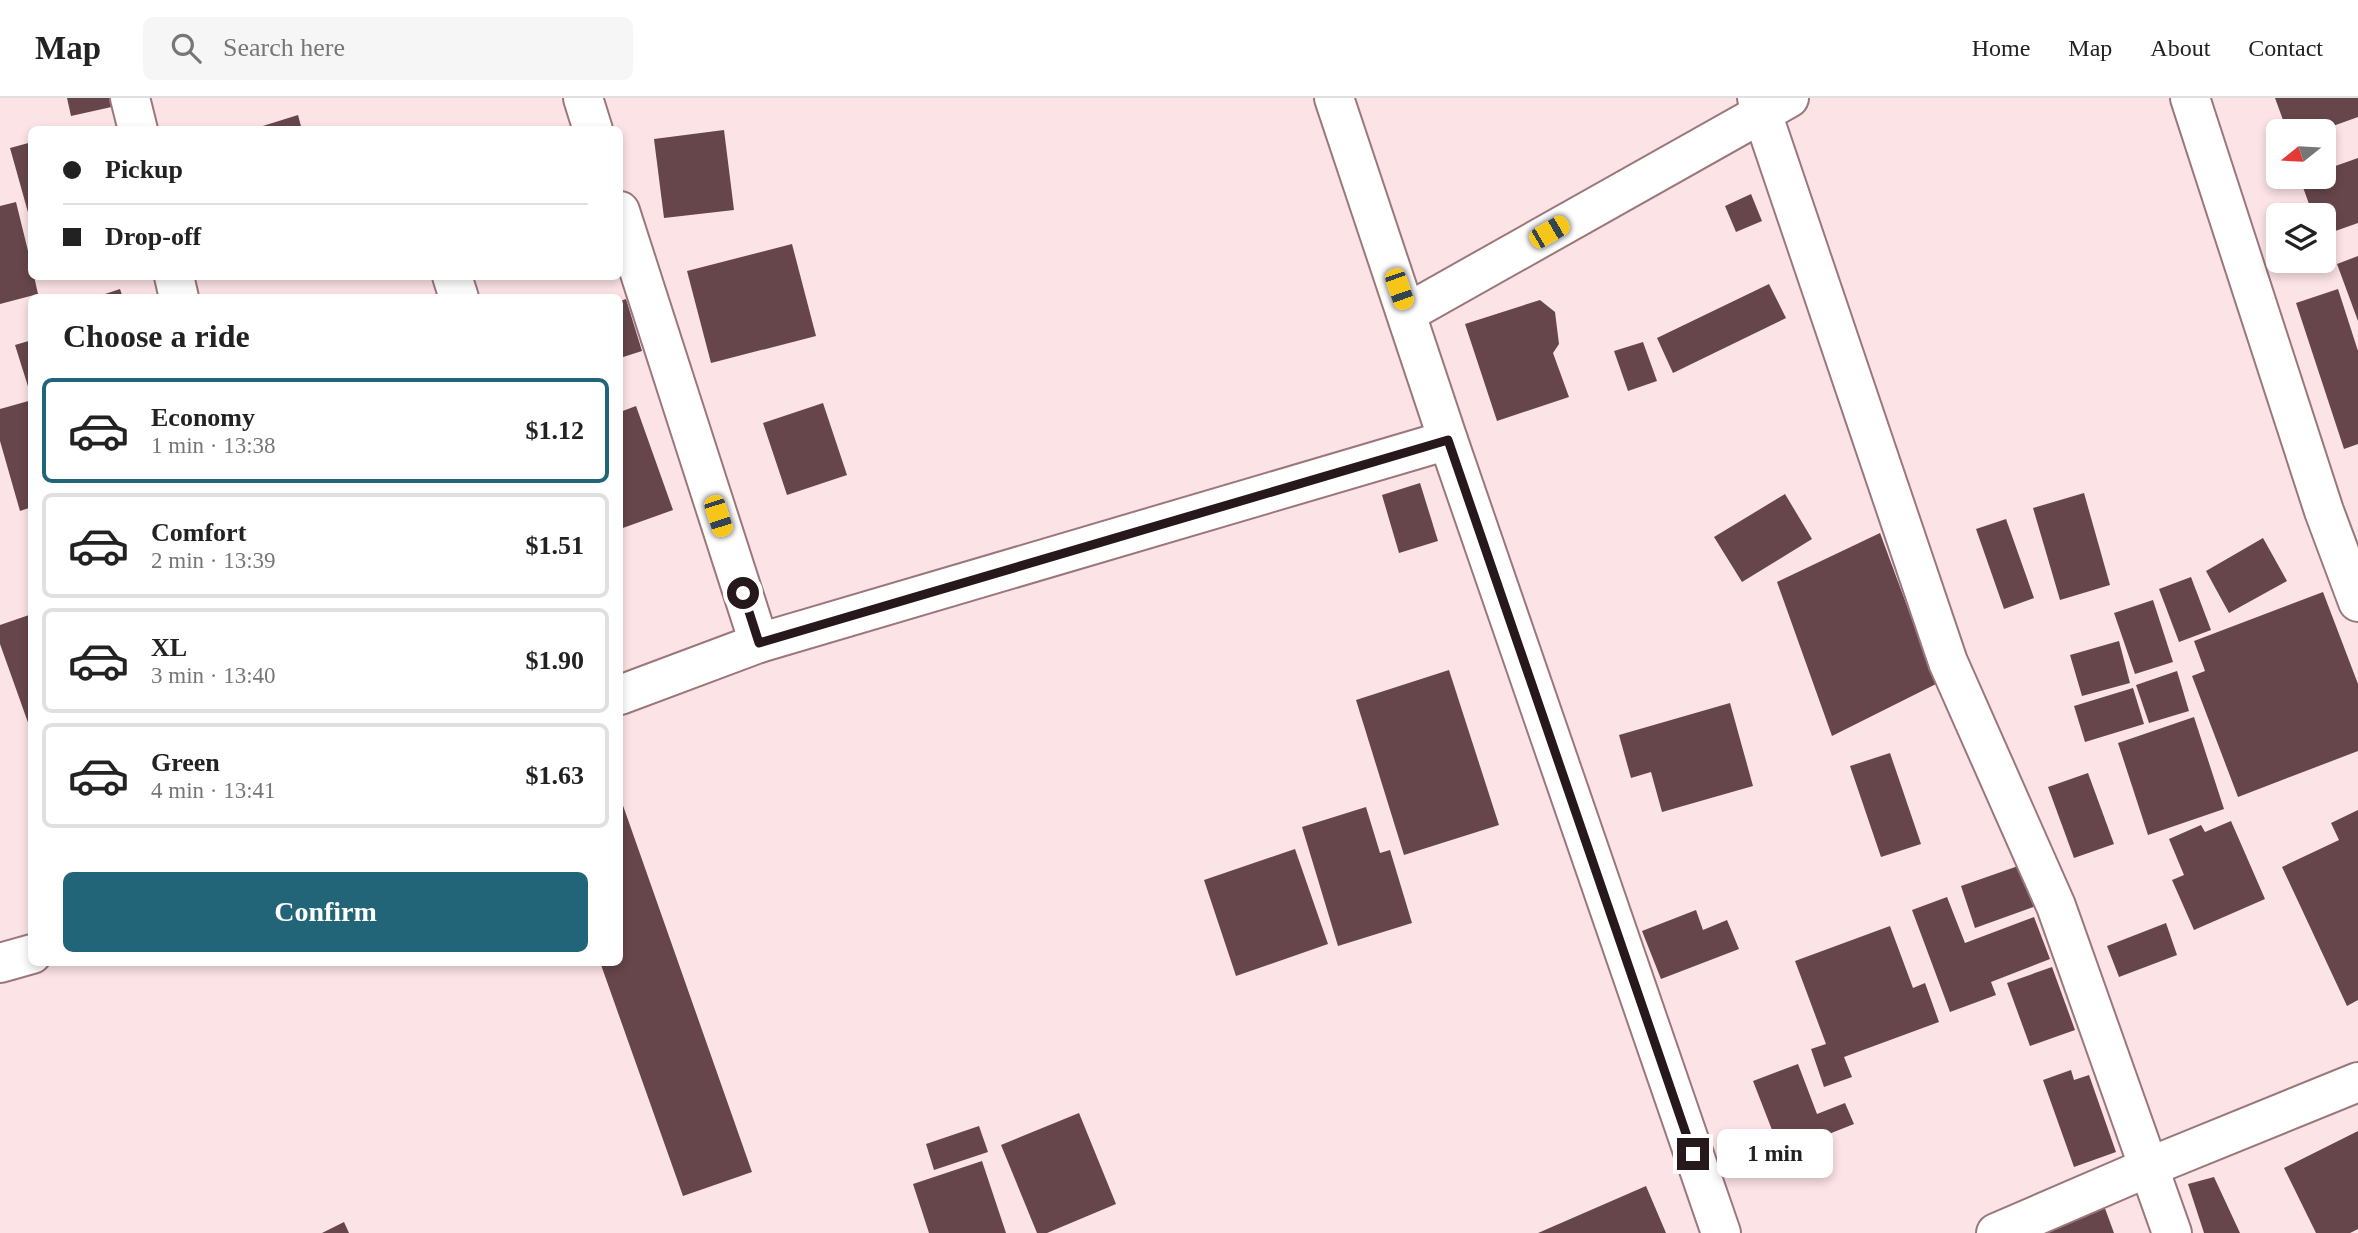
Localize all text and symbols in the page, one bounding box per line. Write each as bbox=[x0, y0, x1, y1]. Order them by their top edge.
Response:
search box bbox=[143, 17, 633, 80]
icon: search bbox=[167, 29, 205, 67]
text: Map bbox=[35, 30, 101, 66]
text: Search here bbox=[223, 33, 345, 62]
text: Home bbox=[1972, 35, 2030, 61]
text: Map bbox=[2068, 35, 2112, 61]
text: About bbox=[2150, 35, 2210, 61]
text: Contact bbox=[2248, 35, 2323, 61]
north arrow bbox=[2266, 119, 2336, 189]
map controls bbox=[2266, 119, 2336, 273]
text: Pickup bbox=[105, 155, 183, 184]
button: layers bbox=[2266, 203, 2336, 273]
car bbox=[1526, 212, 1573, 252]
text: Drop-off bbox=[105, 222, 201, 251]
car bbox=[1383, 266, 1416, 312]
text: Choose a ride bbox=[63, 318, 250, 354]
icon: car bbox=[67, 399, 130, 462]
text: Economy bbox=[151, 403, 255, 432]
text: $1.12 bbox=[526, 416, 584, 445]
text: 1 min · 13:38 bbox=[151, 433, 276, 458]
car bbox=[702, 493, 735, 539]
icon: car bbox=[67, 514, 130, 577]
text: Comfort bbox=[151, 518, 246, 547]
text: $1.51 bbox=[526, 531, 584, 560]
text: 2 min · 13:39 bbox=[151, 548, 276, 573]
route start bbox=[727, 577, 759, 609]
icon: car bbox=[67, 629, 130, 692]
text: XL bbox=[151, 633, 187, 662]
text: $1.90 bbox=[526, 646, 584, 675]
text: 3 min · 13:40 bbox=[151, 663, 276, 688]
icon: car bbox=[67, 744, 130, 807]
text: Green bbox=[151, 748, 220, 777]
text: $1.63 bbox=[526, 761, 584, 790]
text: 4 min · 13:41 bbox=[151, 778, 276, 803]
button: Confirm bbox=[63, 872, 588, 952]
callout: 1 min bbox=[1718, 1130, 1833, 1178]
route end bbox=[1677, 1138, 1709, 1170]
text: 1 min bbox=[1747, 1141, 1803, 1166]

